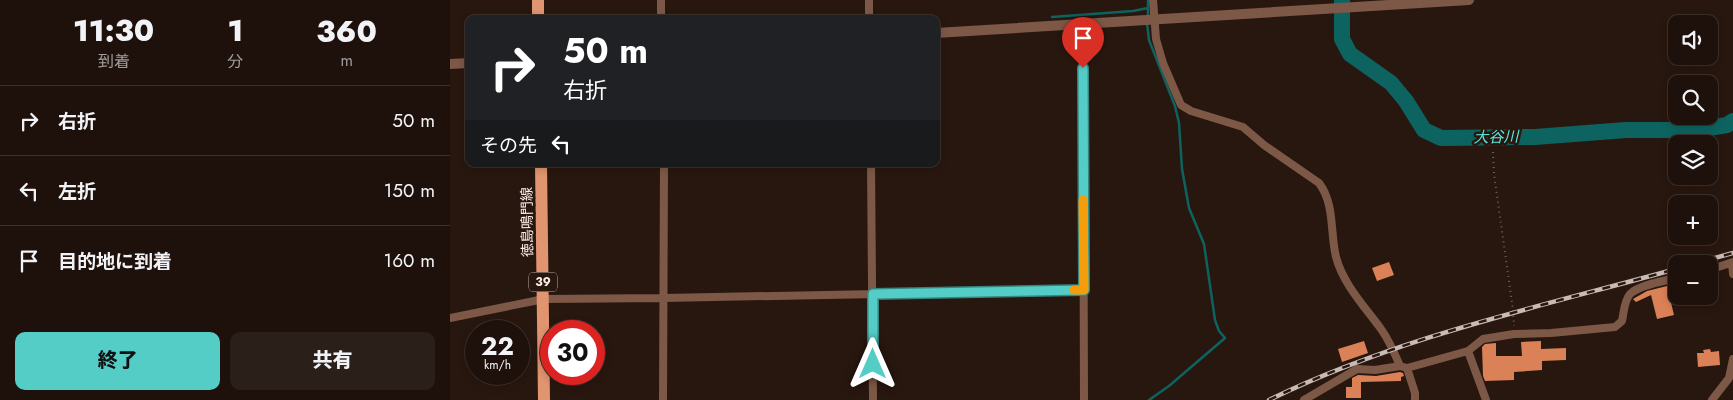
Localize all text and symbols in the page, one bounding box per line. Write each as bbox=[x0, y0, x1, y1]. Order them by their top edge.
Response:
text: 11:30 bbox=[73, 9, 154, 52]
text: 1 bbox=[227, 9, 243, 52]
text: 360 bbox=[316, 10, 377, 53]
map controls bbox=[1668, 15, 1718, 305]
button: sound bbox=[1668, 15, 1718, 65]
pin bbox=[1062, 17, 1104, 68]
icon: arrive bbox=[1069, 24, 1097, 52]
text: 50 m bbox=[563, 26, 648, 76]
icon: right bbox=[480, 35, 545, 100]
text: m bbox=[340, 49, 353, 72]
text: 到着 bbox=[98, 50, 130, 73]
text: 分 bbox=[227, 50, 243, 73]
text: 右折 bbox=[563, 74, 607, 106]
button: search bbox=[1668, 75, 1718, 125]
icon: right bbox=[15, 107, 43, 135]
text: 50 m bbox=[392, 107, 435, 134]
text: 右折 bbox=[58, 108, 96, 135]
water label: 大谷川 bbox=[1473, 126, 1521, 148]
icon: left bbox=[547, 130, 575, 158]
text: その先 bbox=[480, 132, 537, 159]
button: layers bbox=[1668, 135, 1718, 185]
icon: left bbox=[15, 177, 43, 205]
text: 150 m bbox=[384, 177, 435, 204]
text: 左折 bbox=[58, 178, 96, 205]
street label: 徳島鳴門線 bbox=[516, 187, 538, 257]
button: + bbox=[1668, 195, 1718, 245]
icon: arrive bbox=[15, 247, 43, 275]
text: 160 m bbox=[384, 247, 435, 274]
text: 目的地に到着 bbox=[58, 248, 172, 275]
button: − bbox=[1668, 255, 1718, 305]
road number: 39 bbox=[529, 272, 557, 292]
speed limit sign: 30 bbox=[540, 320, 605, 385]
text: 22 bbox=[481, 328, 514, 364]
button: 終了 bbox=[15, 332, 220, 390]
button: 共有 bbox=[230, 332, 435, 390]
position arrow bbox=[846, 337, 898, 389]
text: km/h bbox=[484, 356, 511, 374]

